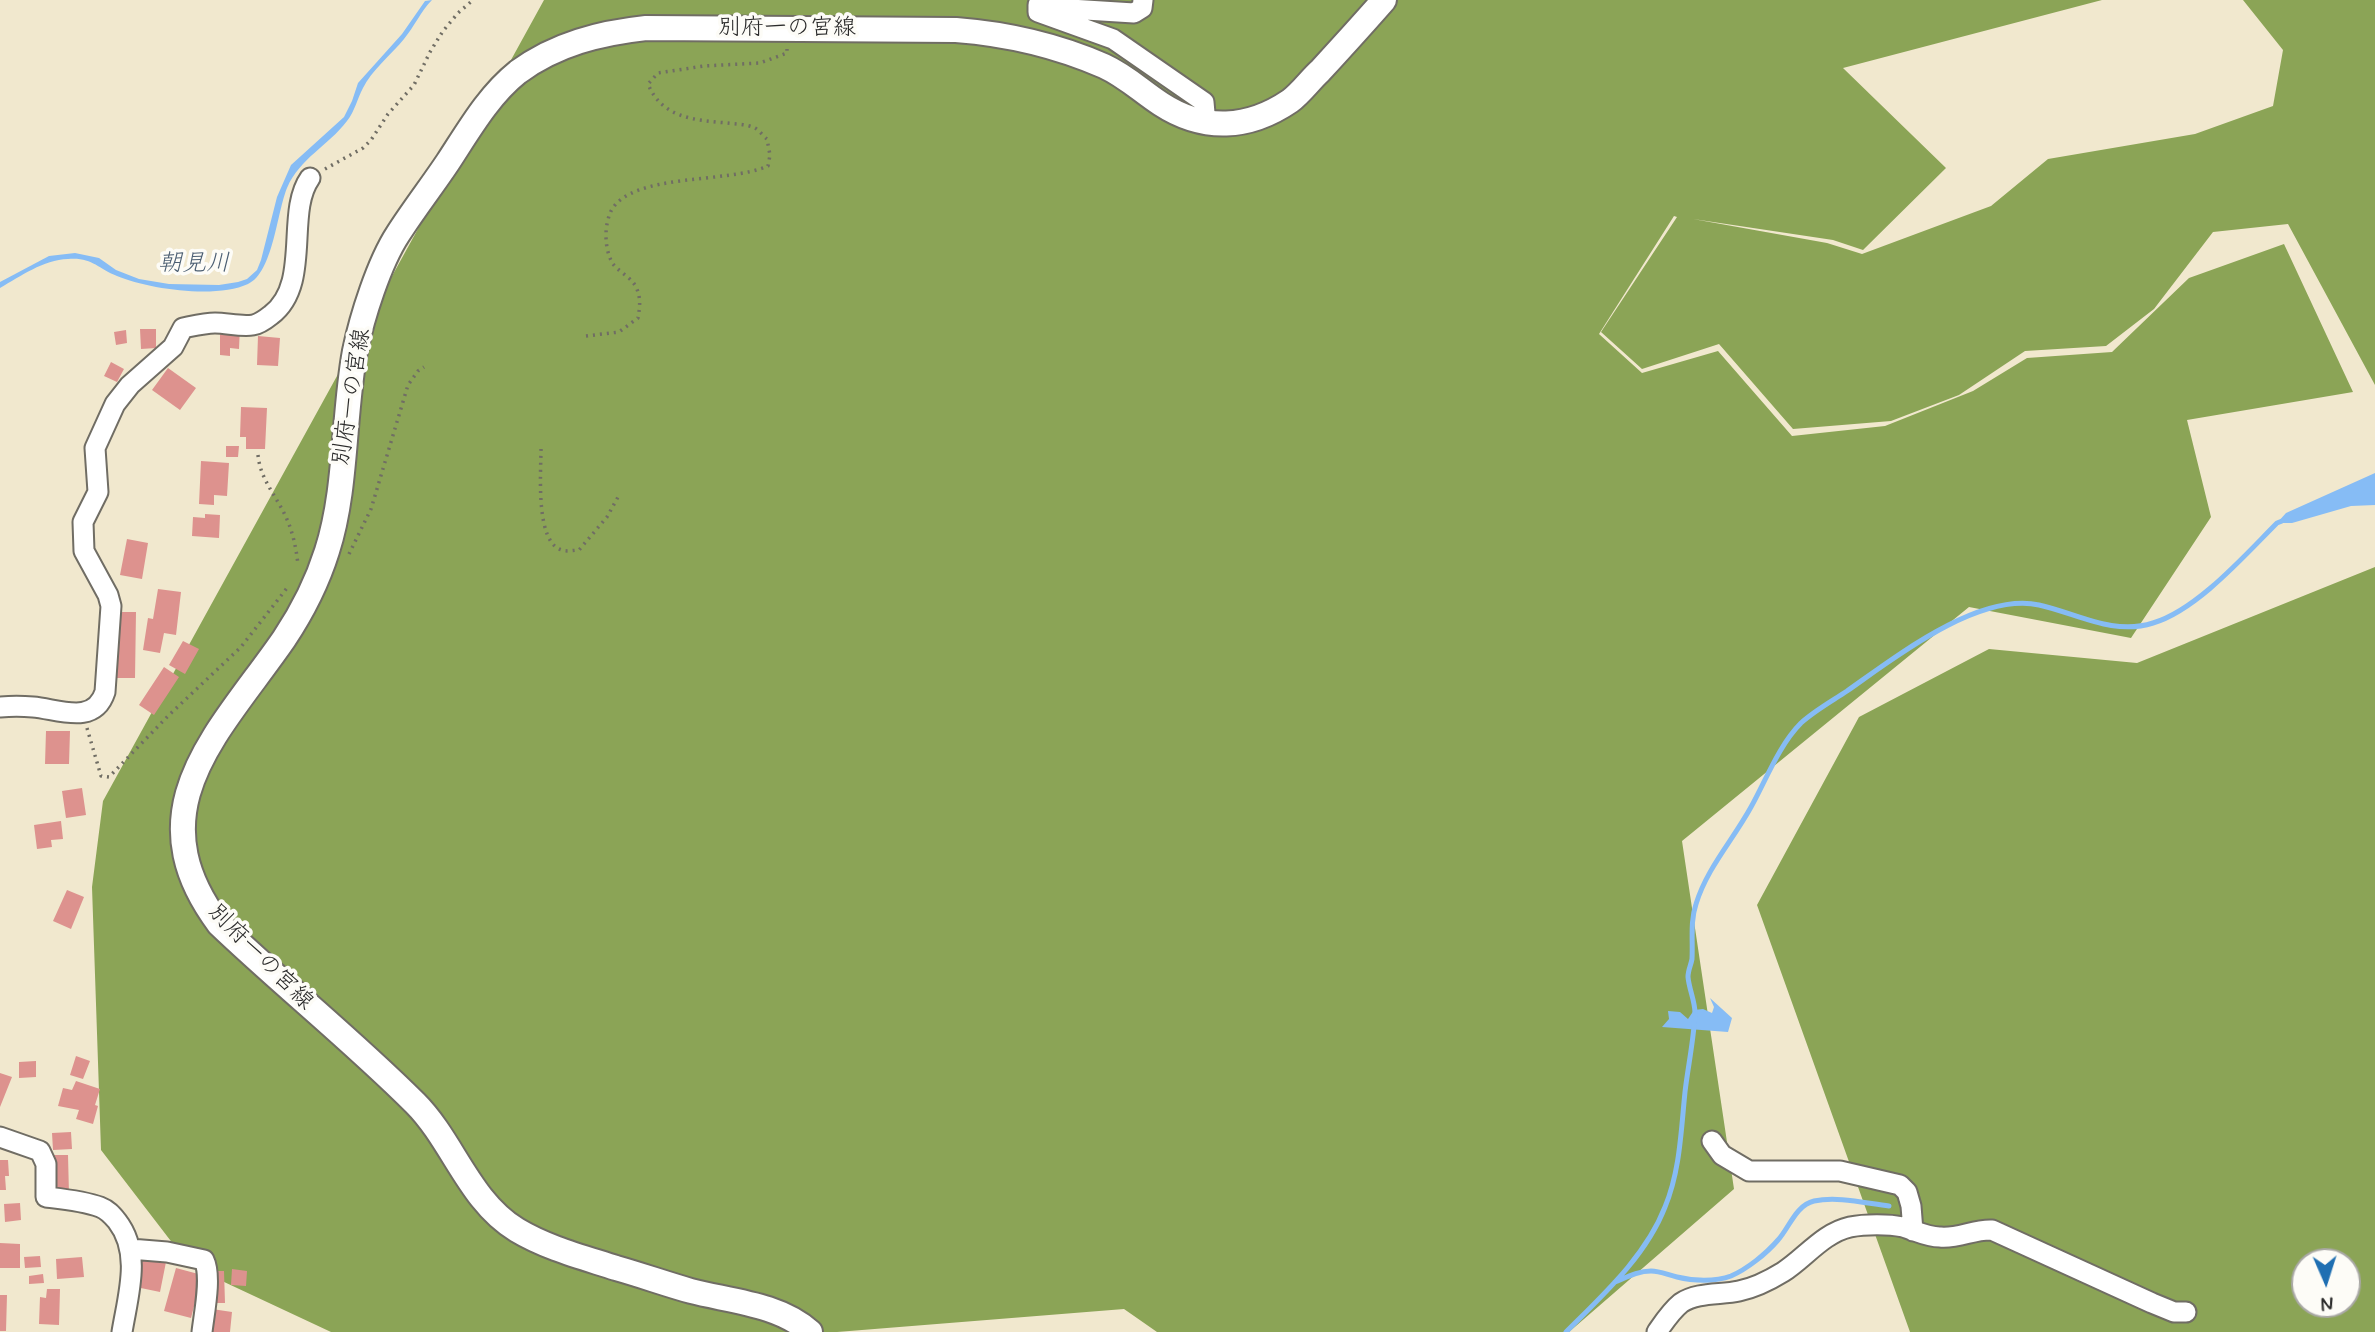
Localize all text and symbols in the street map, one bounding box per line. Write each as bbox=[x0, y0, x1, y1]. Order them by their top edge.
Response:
street label: 別府一の宮線 bbox=[718, 15, 856, 43]
water label: 朝見川 bbox=[158, 251, 230, 279]
street label: 別府一の宮線 bbox=[329, 327, 377, 467]
street label: 別府一の宮線 bbox=[201, 899, 319, 1017]
north arrow bbox=[2291, 1248, 2361, 1318]
text: N bbox=[2320, 1290, 2334, 1315]

